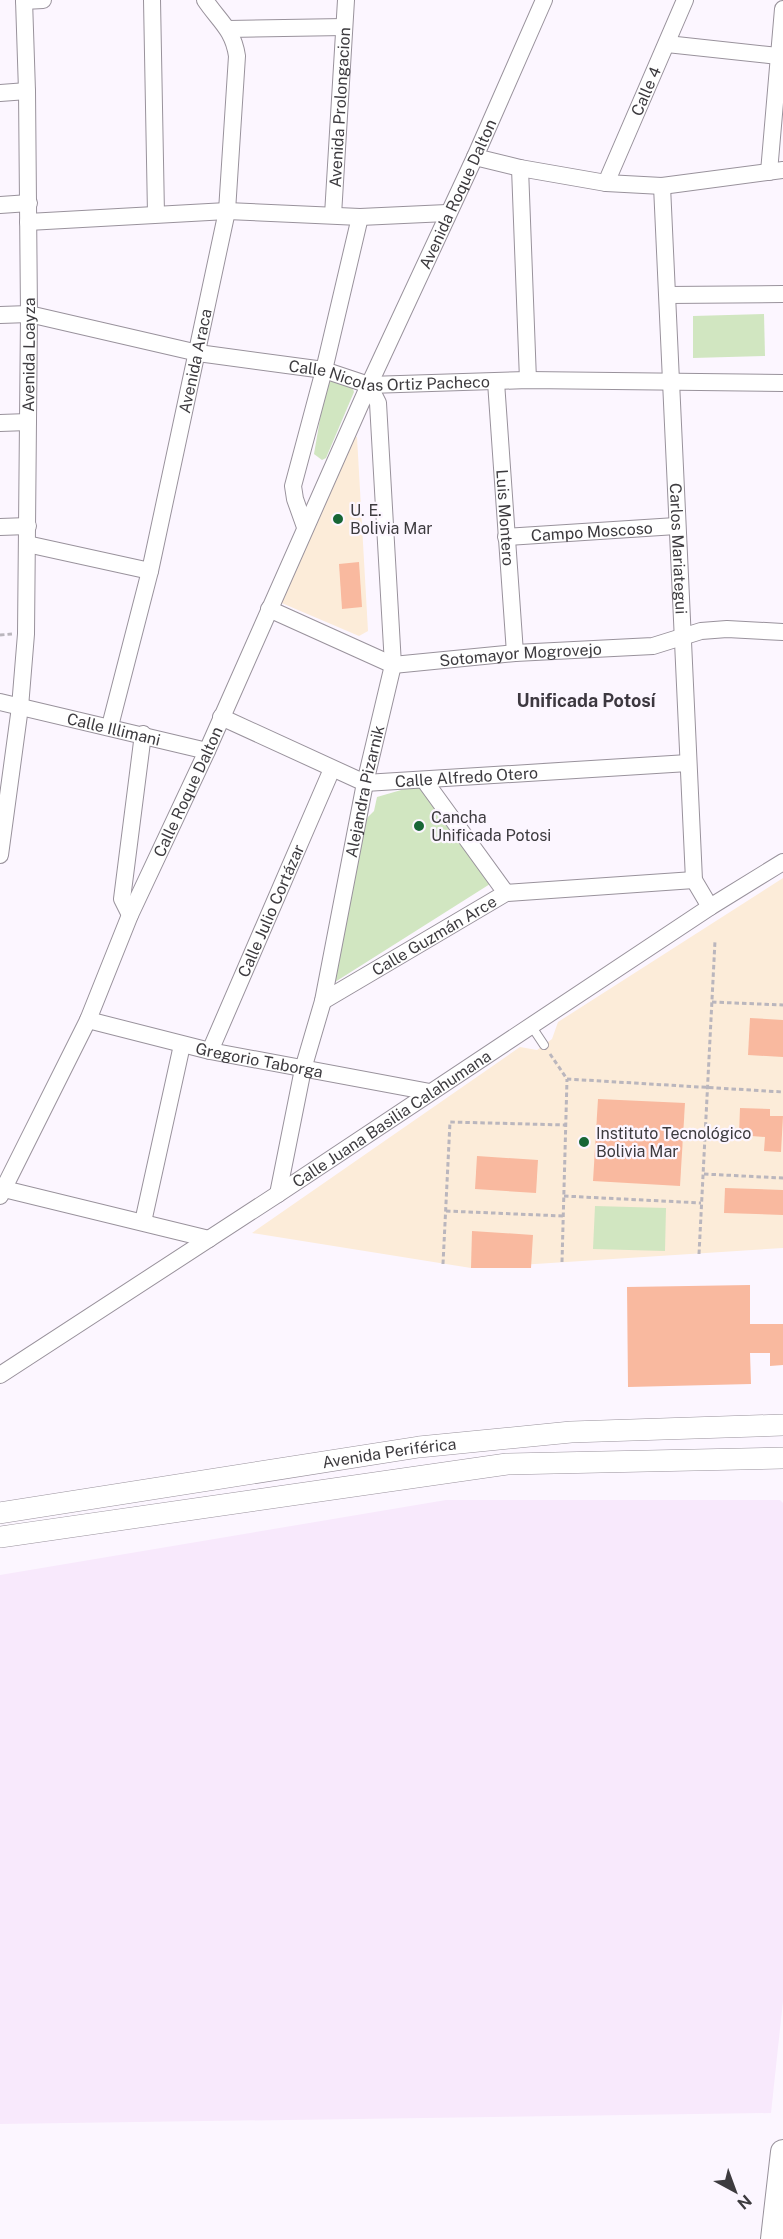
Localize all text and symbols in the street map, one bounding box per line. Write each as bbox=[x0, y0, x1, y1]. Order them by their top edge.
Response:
street label: Avenida Prolongacion bbox=[325, 27, 354, 188]
street label: Calle 4 bbox=[627, 64, 665, 119]
street label: Avenida Roque Dalton bbox=[415, 116, 500, 272]
street label: Avenida Loayza bbox=[19, 297, 39, 412]
street label: Avenida Araca bbox=[175, 307, 215, 415]
street label: Calle Nicolas Ortiz Pacheco bbox=[287, 356, 490, 395]
street label: Luis Montero bbox=[493, 469, 518, 567]
street label: Carlos Mariategui bbox=[666, 483, 691, 615]
place label: U. E. Bolivia Mar bbox=[350, 501, 433, 538]
marker: U. E. Bolivia Mar bbox=[331, 512, 345, 526]
street label: Campo Moscoso bbox=[530, 518, 653, 545]
street label: Sotomayor Mogrovejo bbox=[438, 639, 602, 670]
district label: Unificada Potosí bbox=[517, 690, 657, 711]
street label: Calle Illimani bbox=[65, 709, 163, 749]
street label: Alejandra Pizarnik bbox=[341, 723, 388, 859]
street label: Calle Roque Dalton bbox=[149, 724, 226, 860]
street label: Calle Alfredo Otero bbox=[394, 763, 539, 791]
place label: Cancha Unificada Potosi bbox=[431, 808, 551, 845]
marker: Cancha Unificada Potosi bbox=[412, 819, 426, 833]
street label: Calle Julio Cortázar bbox=[234, 841, 308, 980]
street label: Calle Guzmán Arce bbox=[368, 891, 500, 980]
street label: Gregorio Taborga bbox=[194, 1038, 325, 1081]
street label: Calle Juana Basilia Calahumana bbox=[289, 1046, 494, 1191]
place label: Instituto Tecnológico Bolivia Mar bbox=[596, 1124, 751, 1161]
marker: Instituto Tecnológico Bolivia Mar bbox=[577, 1135, 591, 1149]
street label: Avenida Periférica bbox=[321, 1434, 457, 1472]
north arrow bbox=[705, 2161, 765, 2221]
text: N bbox=[734, 2191, 755, 2213]

